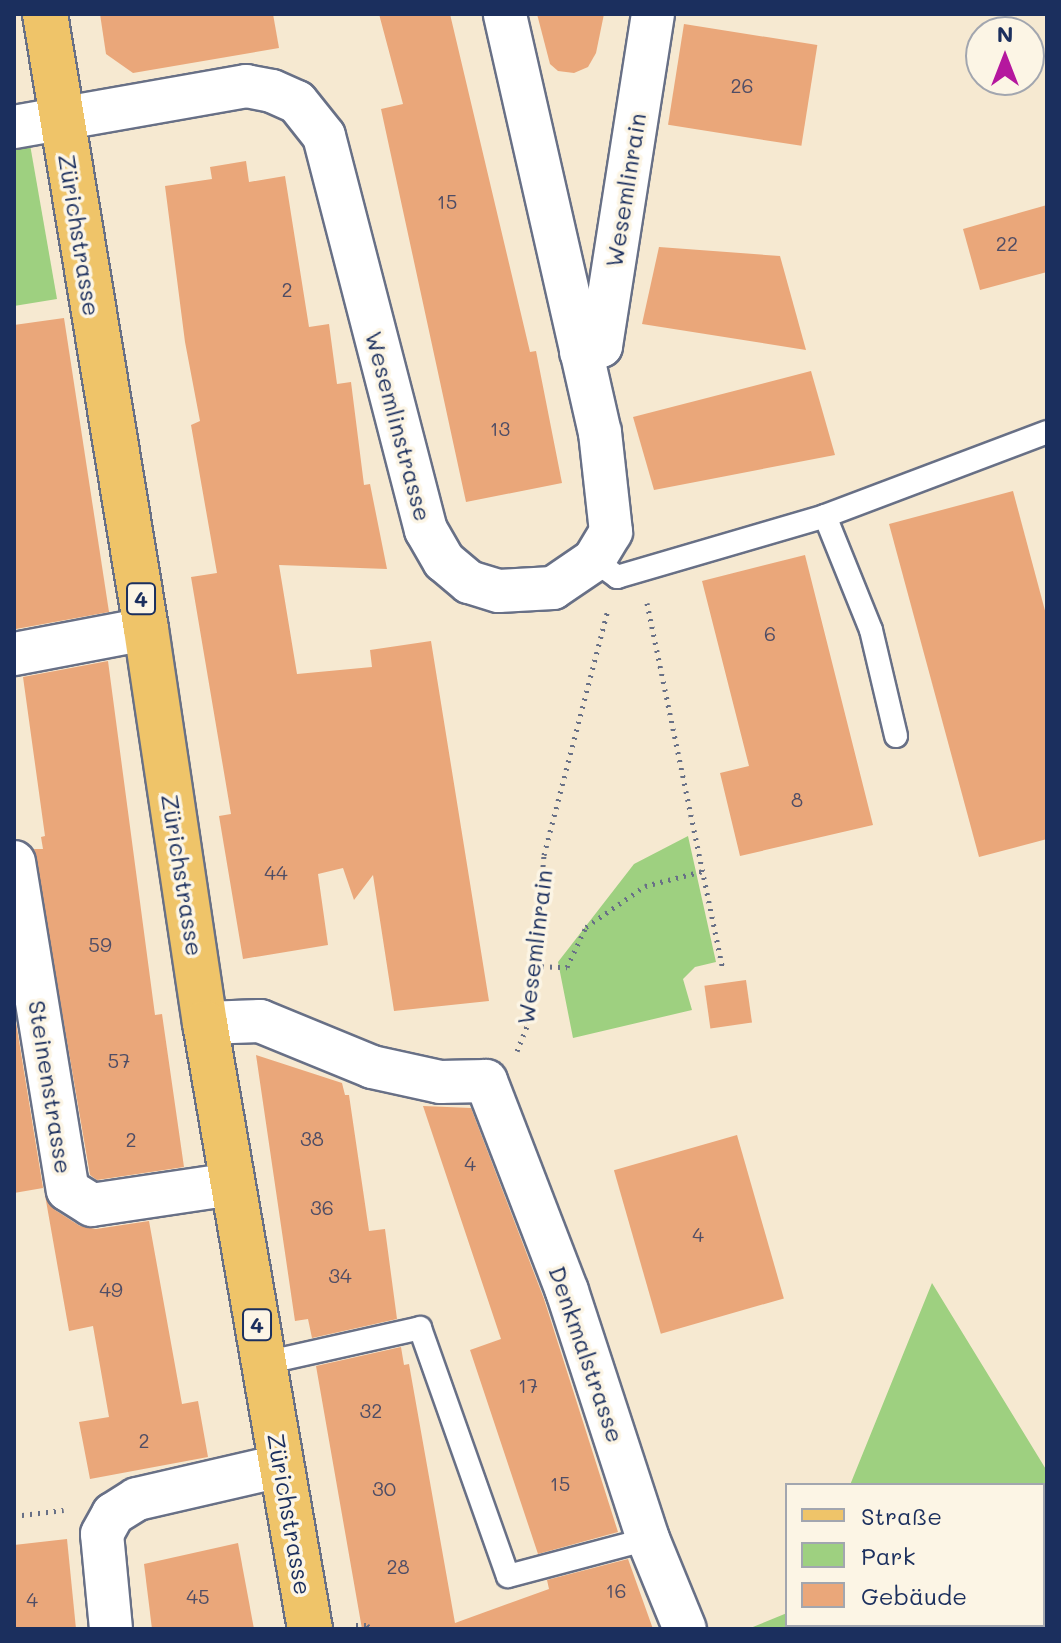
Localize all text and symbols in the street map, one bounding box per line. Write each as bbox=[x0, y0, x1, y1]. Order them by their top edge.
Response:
north arrow bbox=[965, 16, 1045, 96]
text: N bbox=[997, 19, 1013, 48]
house number: 26 bbox=[730, 73, 754, 97]
street label: Wesemlinrain bbox=[599, 111, 651, 269]
street label: Zürichstrasse bbox=[53, 152, 107, 318]
house number: 15 bbox=[437, 189, 457, 213]
house number: 22 bbox=[996, 231, 1018, 255]
house number: 2 bbox=[281, 277, 293, 301]
street label: Wesemlinstrasse bbox=[360, 328, 438, 524]
house number: 13 bbox=[490, 416, 510, 440]
road number: 4 bbox=[125, 581, 157, 617]
house number: 6 bbox=[764, 621, 776, 645]
house number: 8 bbox=[791, 787, 803, 811]
street label: Zürichstrasse bbox=[156, 792, 210, 958]
house number: 44 bbox=[264, 860, 288, 884]
street label: Wesemlinrain bbox=[510, 868, 558, 1026]
house number: 59 bbox=[88, 932, 112, 956]
street label: Steinenstrasse bbox=[23, 998, 79, 1176]
house number: 57 bbox=[108, 1048, 130, 1072]
house number: 38 bbox=[300, 1126, 324, 1150]
house number: 2 bbox=[125, 1127, 137, 1151]
house number: 4 bbox=[464, 1151, 476, 1175]
house number: 36 bbox=[310, 1195, 334, 1219]
house number: 4 bbox=[692, 1222, 704, 1246]
street label: Denkmalstrasse bbox=[543, 1262, 631, 1446]
house number: 34 bbox=[328, 1263, 352, 1287]
house number: 49 bbox=[99, 1277, 123, 1301]
road number: 4 bbox=[241, 1307, 273, 1343]
house number: 17 bbox=[518, 1373, 538, 1397]
house number: 32 bbox=[360, 1398, 382, 1422]
house number: 2 bbox=[138, 1428, 150, 1452]
street label: Zürichstrasse bbox=[262, 1431, 318, 1597]
house number: 15 bbox=[550, 1471, 570, 1495]
house number: 30 bbox=[372, 1476, 396, 1500]
legend bbox=[785, 1483, 1045, 1627]
text: Straße bbox=[861, 1500, 942, 1531]
text: Park bbox=[861, 1540, 915, 1571]
house number: 28 bbox=[386, 1554, 410, 1578]
house number: 16 bbox=[605, 1578, 627, 1602]
text: Gebäude bbox=[861, 1580, 967, 1611]
house number: 45 bbox=[186, 1584, 210, 1608]
house number: 4 bbox=[26, 1587, 38, 1611]

